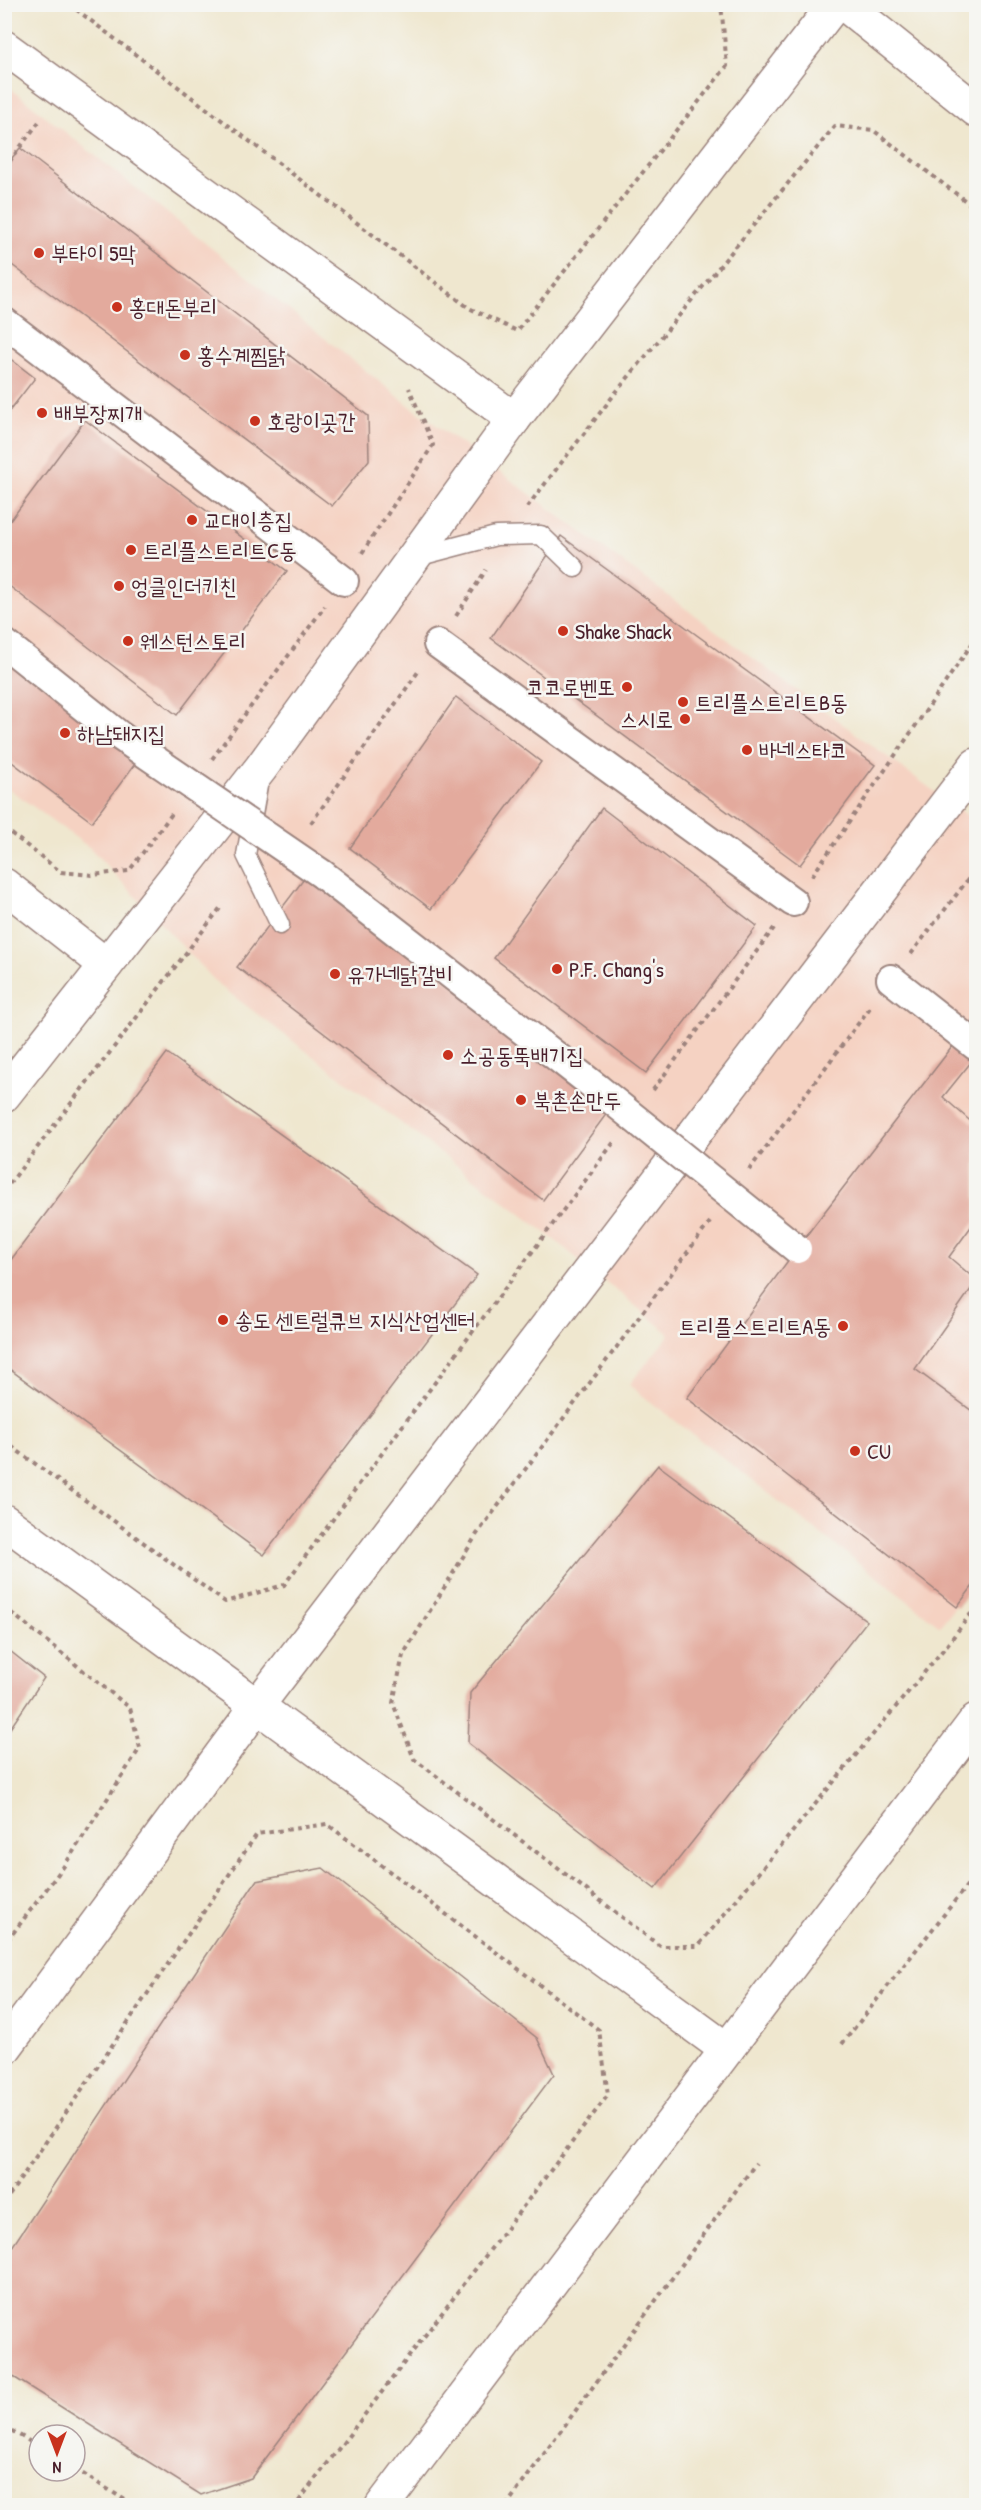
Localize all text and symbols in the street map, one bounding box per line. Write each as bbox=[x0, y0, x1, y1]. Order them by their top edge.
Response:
place label: 부타이 5막 bbox=[51, 238, 136, 268]
marker: 부타이 5막 bbox=[32, 246, 46, 260]
place label: 홍대돈부리 bbox=[129, 292, 218, 322]
marker: 홍대돈부리 bbox=[110, 300, 124, 314]
place label: 홍수계찜닭 bbox=[197, 340, 286, 370]
marker: 홍수계찜닭 bbox=[178, 348, 192, 362]
place label: 배부장찌개 bbox=[54, 398, 143, 428]
marker: 배부장찌개 bbox=[35, 406, 49, 420]
place label: 호랑이곳간 bbox=[267, 406, 356, 436]
marker: 호랑이곳간 bbox=[248, 414, 262, 428]
place label: 교대이층집 bbox=[204, 505, 293, 535]
marker: 교대이층집 bbox=[185, 513, 199, 527]
place label: 트리플스트리트C동 bbox=[143, 535, 297, 565]
marker: 트리플스트리트C동 bbox=[124, 543, 138, 557]
place label: 엉클인더키친 bbox=[131, 571, 237, 601]
marker: 엉클인더키친 bbox=[112, 579, 126, 593]
place label: Shake Shack bbox=[575, 616, 672, 646]
marker: Shake Shack bbox=[556, 624, 570, 638]
place label: 웨스턴스토리 bbox=[140, 626, 246, 656]
marker: 웨스턴스토리 bbox=[121, 634, 135, 648]
place label: 코코로벤또 bbox=[526, 672, 615, 702]
marker: 코코로벤또 bbox=[620, 680, 634, 694]
place label: 트리플스트리트B동 bbox=[695, 687, 848, 717]
marker: 트리플스트리트B동 bbox=[676, 695, 690, 709]
place label: 스시로 bbox=[620, 704, 673, 734]
marker: 스시로 bbox=[678, 712, 692, 726]
place label: 하남돼지집 bbox=[77, 718, 166, 748]
marker: 하남돼지집 bbox=[58, 726, 72, 740]
place label: 바네스타코 bbox=[759, 735, 848, 765]
marker: 바네스타코 bbox=[740, 743, 754, 757]
place label: P.F. Chang's bbox=[569, 954, 664, 984]
place label: 유가네닭갈비 bbox=[347, 959, 453, 989]
marker: P.F. Chang's bbox=[550, 962, 564, 976]
marker: 유가네닭갈비 bbox=[328, 967, 342, 981]
place label: 소공동뚝배기집 bbox=[460, 1040, 584, 1070]
marker: 소공동뚝배기집 bbox=[441, 1048, 455, 1062]
place label: 북촌손만두 bbox=[533, 1085, 622, 1115]
marker: 북촌손만두 bbox=[514, 1093, 528, 1107]
place label: 송도 센트럴큐브 지식산업센터 bbox=[235, 1305, 475, 1335]
place label: 트리플스트리트A동 bbox=[679, 1311, 831, 1341]
marker: 송도 센트럴큐브 지식산업센터 bbox=[216, 1313, 230, 1327]
marker: 트리플스트리트A동 bbox=[836, 1319, 850, 1333]
place label: CU bbox=[867, 1436, 891, 1466]
marker: CU bbox=[848, 1444, 862, 1458]
north arrow bbox=[27, 2423, 87, 2483]
text: N bbox=[52, 2457, 61, 2479]

